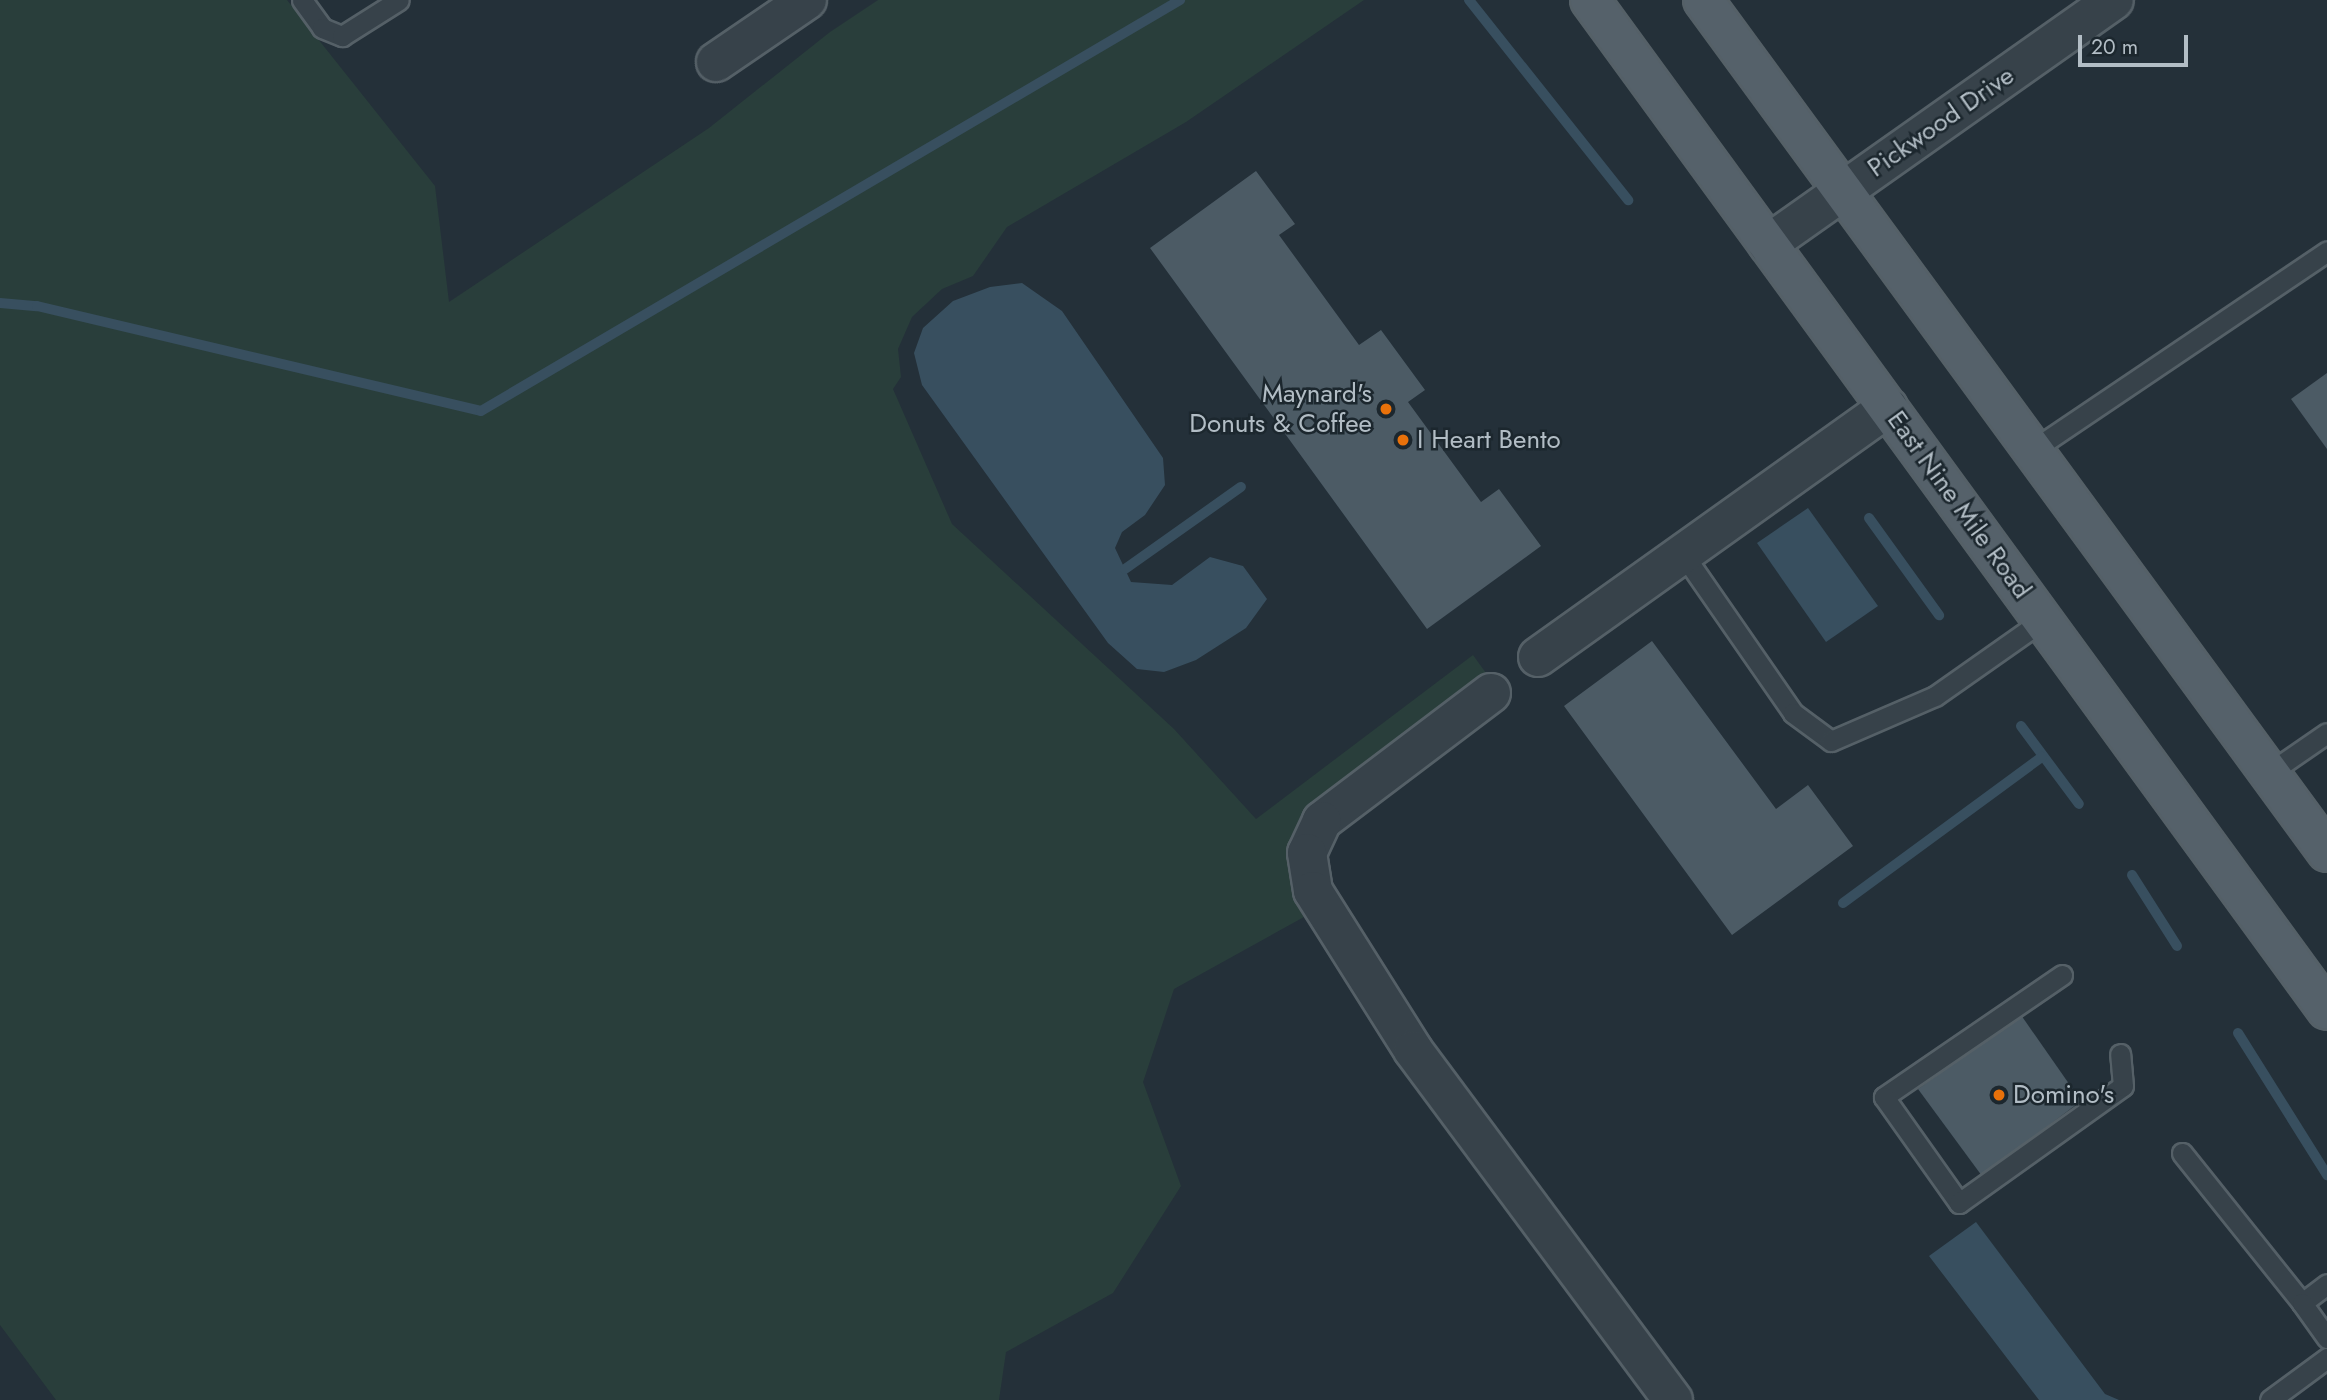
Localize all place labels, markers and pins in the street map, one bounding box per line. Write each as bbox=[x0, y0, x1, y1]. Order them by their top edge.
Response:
place label: Maynard's Donuts & Coffee bbox=[1189, 378, 1372, 440]
marker: Maynard's Donuts & Coffee bbox=[1378, 401, 1394, 417]
place label: I Heart Bento bbox=[1417, 424, 1561, 456]
marker: I Heart Bento bbox=[1395, 432, 1411, 448]
place label: Domino's bbox=[2013, 1079, 2114, 1111]
marker: Domino's bbox=[1991, 1087, 2007, 1103]

